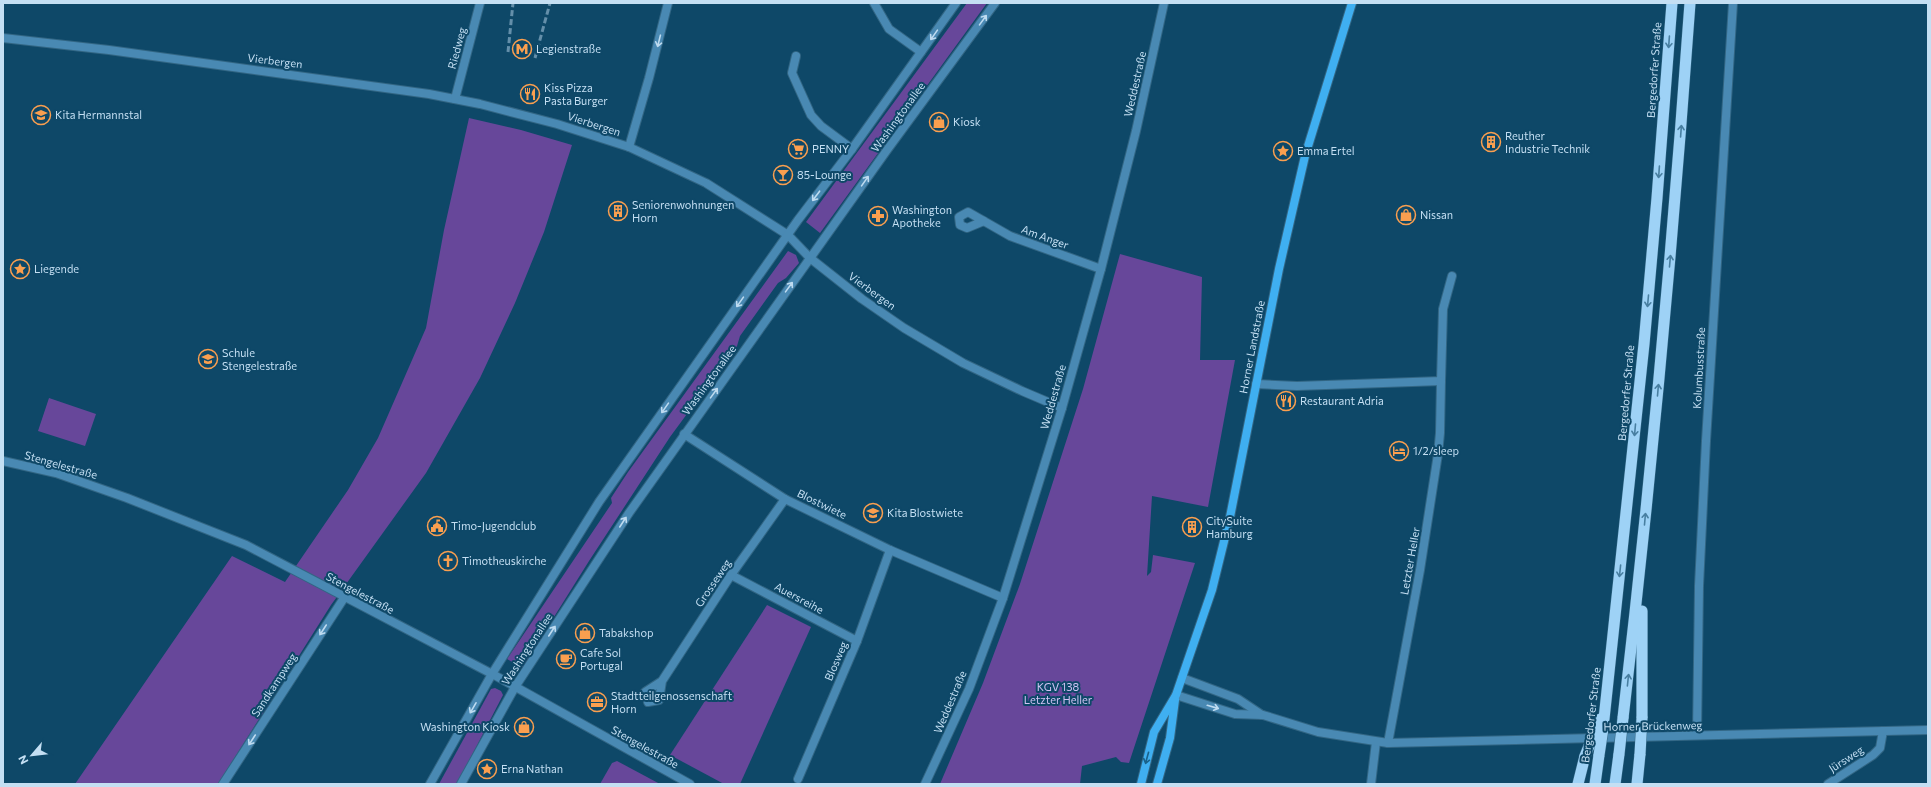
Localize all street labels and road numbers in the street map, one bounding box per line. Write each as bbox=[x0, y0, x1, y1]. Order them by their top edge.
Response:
street label: Bergedorfer Straße bbox=[1644, 21, 1663, 118]
street label: Riedweg bbox=[445, 26, 468, 70]
street label: Weddestraße bbox=[1121, 50, 1148, 118]
street label: Vierbergen bbox=[247, 51, 303, 70]
street label: Washingtonallee bbox=[868, 79, 927, 154]
street label: Vierbergen bbox=[566, 109, 622, 138]
street label: Am Anger bbox=[1020, 222, 1071, 251]
street label: Vierbergen bbox=[846, 269, 898, 312]
street label: Horner Landstraße bbox=[1236, 299, 1267, 395]
street label: Kolumbusstraße bbox=[1690, 327, 1707, 409]
street label: Washingtonallee bbox=[679, 342, 738, 417]
street label: Bergedorfer Straße bbox=[1615, 344, 1636, 441]
street label: Weddestraße bbox=[1037, 363, 1068, 431]
street label: Stengelestraße bbox=[23, 448, 99, 481]
street label: Blostwiete bbox=[795, 486, 849, 521]
street label: Letzter Heller bbox=[1397, 525, 1422, 596]
street label: Grosseweg bbox=[692, 556, 733, 609]
street label: Stengelestraße bbox=[324, 569, 397, 616]
street label: Auersreihe bbox=[773, 579, 826, 616]
street label: Washingtonallee bbox=[499, 610, 555, 687]
street label: Blosweg bbox=[821, 639, 850, 683]
street label: Sandkampweg bbox=[248, 651, 299, 719]
street label: Bergedorfer Straße bbox=[1578, 666, 1603, 763]
street label: Weddestraße bbox=[931, 668, 969, 735]
street label: Horner Brückenweg bbox=[1603, 718, 1703, 733]
street label: Stengelestraße bbox=[609, 723, 681, 771]
street label: Jürsweg bbox=[1826, 743, 1866, 775]

